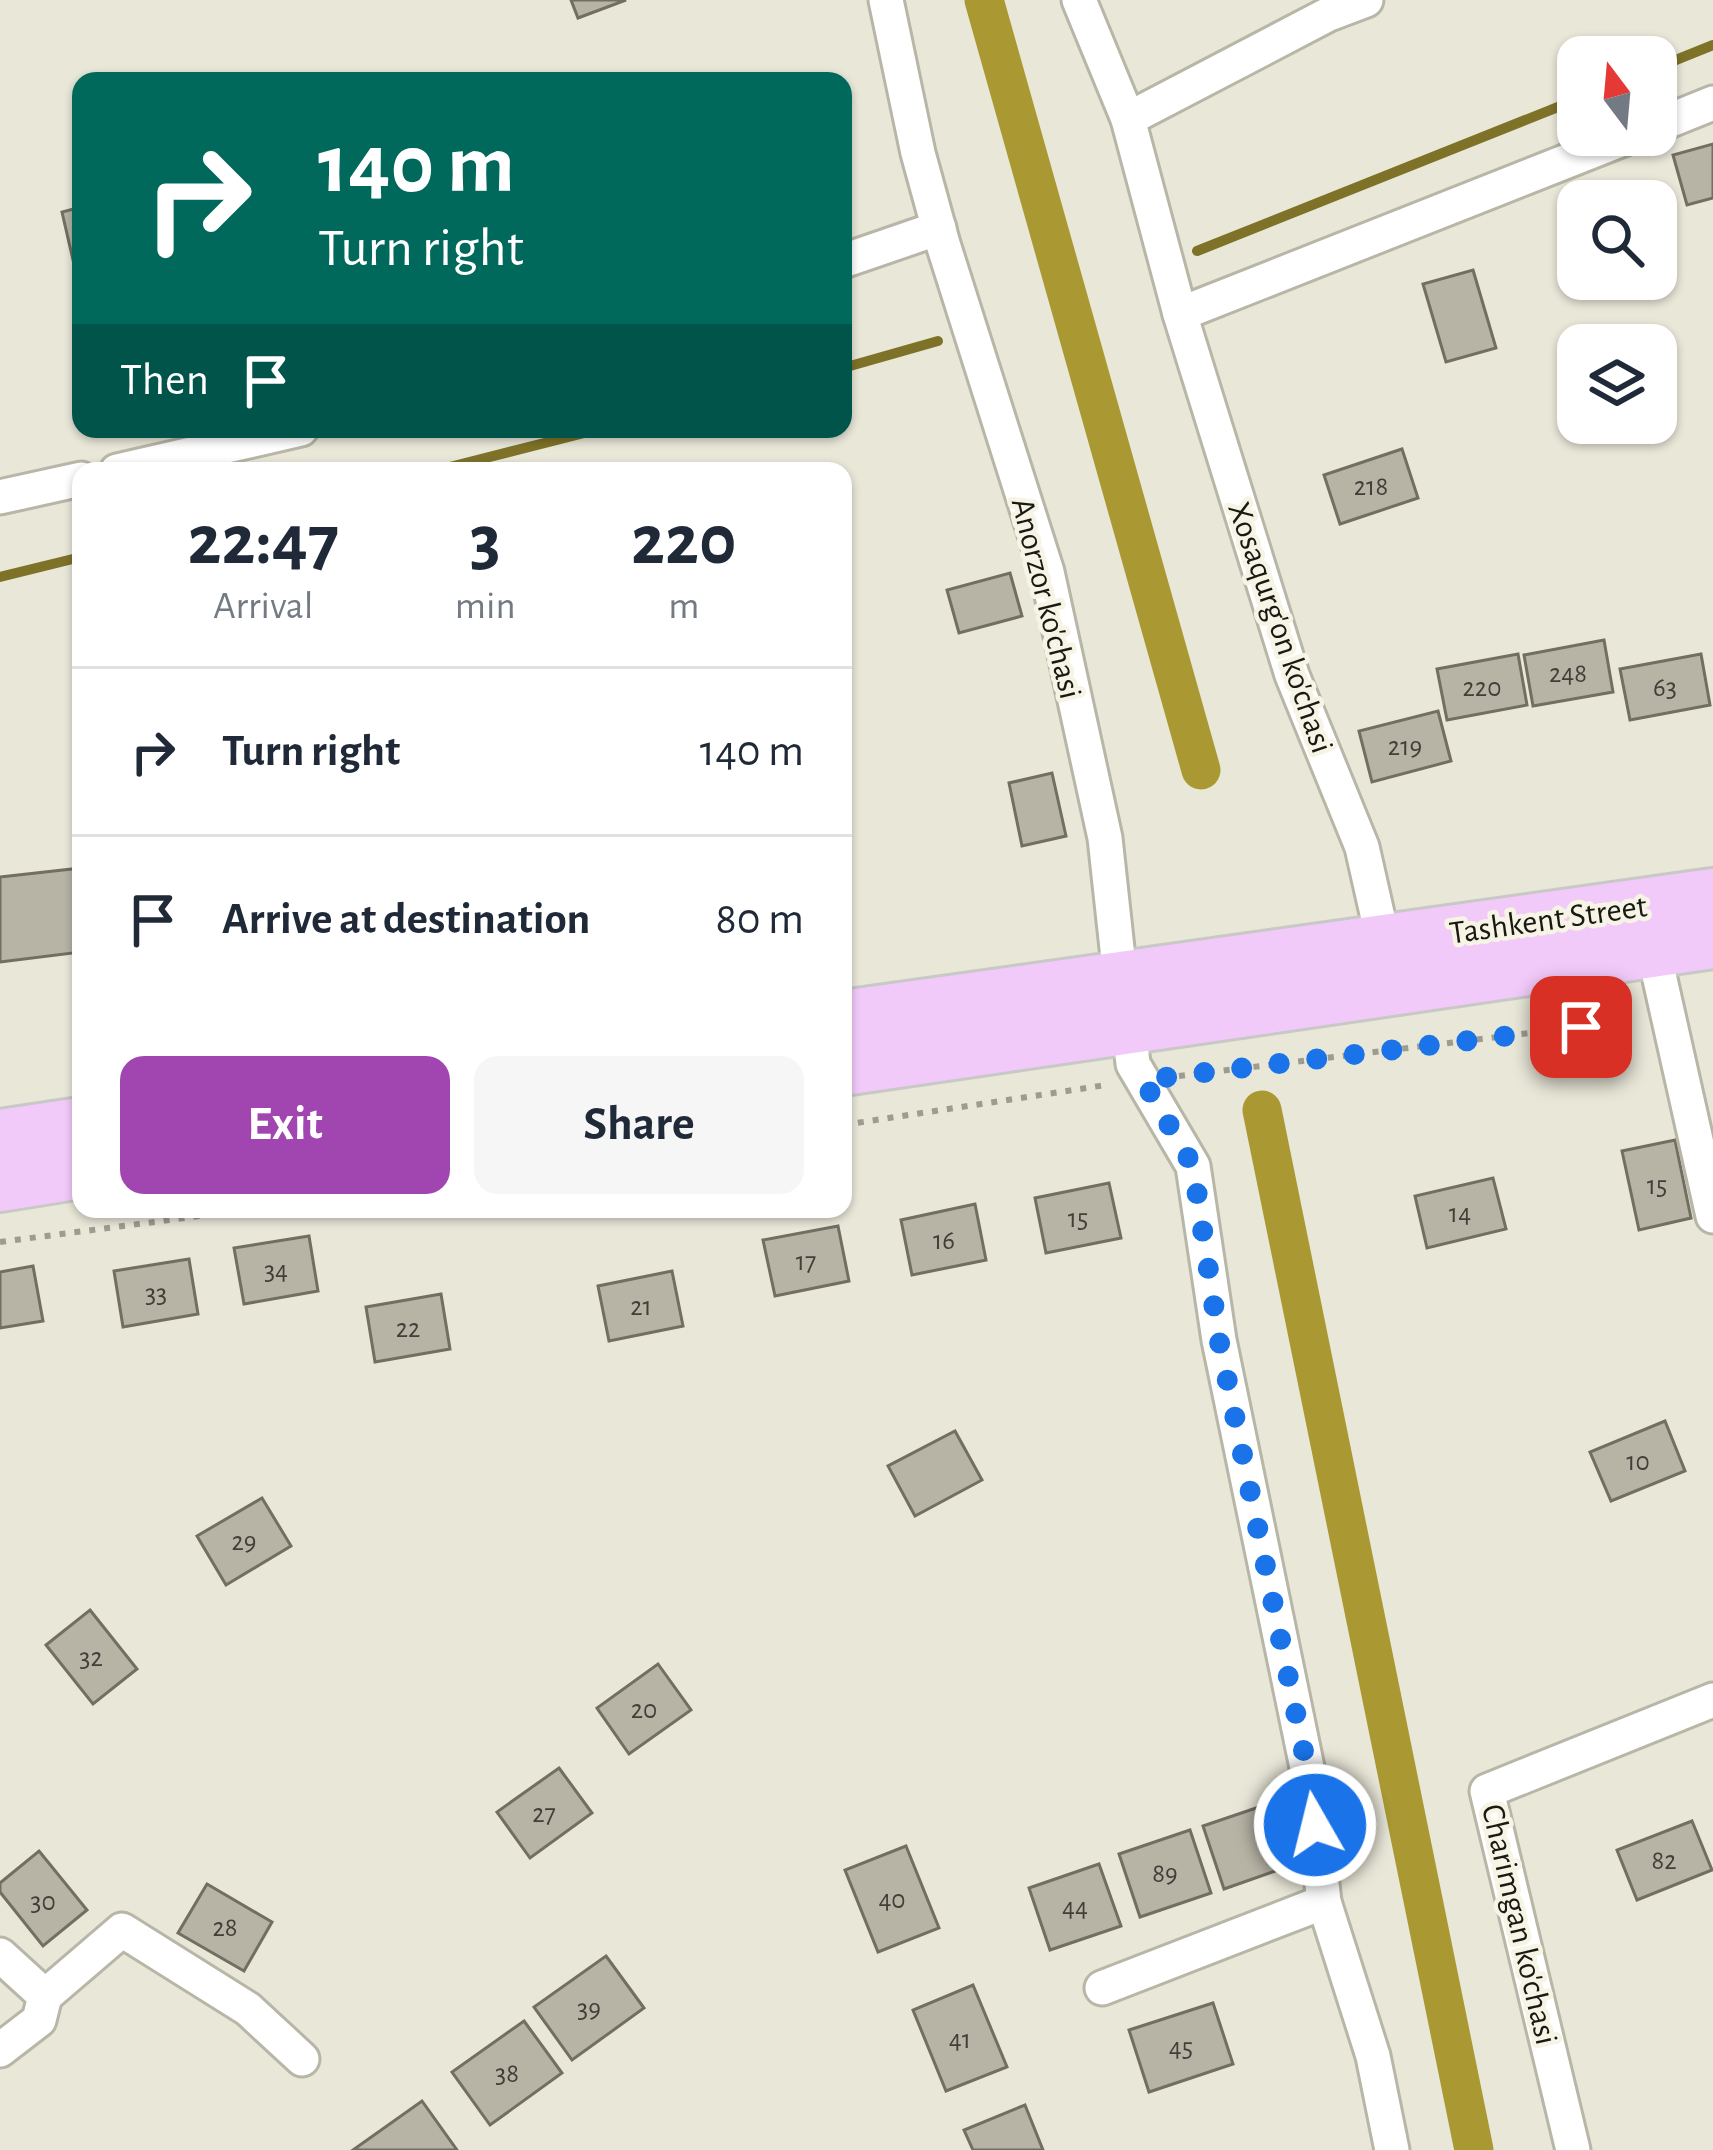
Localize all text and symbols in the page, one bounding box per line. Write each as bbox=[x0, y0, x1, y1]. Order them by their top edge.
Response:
north arrow bbox=[1557, 36, 1677, 156]
map controls bbox=[1557, 36, 1677, 444]
icon: right bbox=[120, 120, 276, 276]
text: 140 m bbox=[318, 124, 515, 208]
button: search bbox=[1557, 180, 1677, 300]
text: Turn right bbox=[318, 222, 524, 276]
button: layers bbox=[1557, 324, 1677, 444]
icon: arrive bbox=[233, 348, 299, 414]
text: Then bbox=[120, 358, 209, 403]
house number: 218 bbox=[1354, 473, 1388, 500]
street label: Anorzor ko'chasi bbox=[1005, 495, 1086, 702]
street label: Xosaqurg'on ko'chasi bbox=[1221, 498, 1338, 758]
text: 22:47 bbox=[188, 505, 339, 577]
text: 3 bbox=[470, 505, 501, 577]
text: 220 bbox=[631, 505, 736, 577]
text: Arrival bbox=[213, 587, 314, 626]
text: min bbox=[455, 587, 516, 626]
text: m bbox=[668, 587, 699, 626]
house number: 248 bbox=[1549, 660, 1587, 687]
house number: 220 bbox=[1463, 674, 1501, 701]
house number: 63 bbox=[1653, 674, 1677, 701]
icon: right bbox=[120, 719, 186, 785]
text: Turn right bbox=[222, 729, 400, 774]
text: 140 m bbox=[700, 729, 804, 774]
house number: 219 bbox=[1388, 733, 1422, 760]
icon: arrive bbox=[120, 887, 186, 953]
street label: Tashkent Street bbox=[1448, 890, 1650, 951]
text: Arrive at destination bbox=[222, 897, 590, 942]
text: 80 m bbox=[715, 897, 804, 942]
pin bbox=[1530, 976, 1632, 1078]
icon: arrive bbox=[1548, 994, 1614, 1060]
button: Exit bbox=[120, 1056, 450, 1194]
button: Share bbox=[474, 1056, 804, 1194]
house number: 15 bbox=[1647, 1172, 1667, 1199]
house number: 14 bbox=[1449, 1200, 1471, 1227]
house number: 15 bbox=[1068, 1205, 1088, 1232]
house number: 16 bbox=[933, 1227, 955, 1254]
house number: 17 bbox=[796, 1248, 816, 1275]
house number: 34 bbox=[264, 1257, 288, 1284]
house number: 33 bbox=[145, 1280, 167, 1307]
house number: 21 bbox=[630, 1293, 652, 1320]
house number: 22 bbox=[396, 1315, 420, 1342]
house number: 10 bbox=[1626, 1448, 1650, 1475]
house number: 29 bbox=[232, 1528, 256, 1555]
house number: 32 bbox=[79, 1644, 103, 1671]
house number: 20 bbox=[631, 1696, 657, 1723]
position arrow bbox=[1252, 1762, 1378, 1888]
house number: 27 bbox=[532, 1800, 556, 1827]
street label: Charimgan ko'chasi bbox=[1475, 1801, 1562, 2048]
house number: 82 bbox=[1651, 1847, 1677, 1874]
house number: 89 bbox=[1152, 1860, 1178, 1887]
house number: 40 bbox=[878, 1886, 906, 1913]
house number: 30 bbox=[30, 1888, 56, 1915]
house number: 44 bbox=[1062, 1894, 1088, 1921]
house number: 28 bbox=[212, 1914, 238, 1941]
house number: 39 bbox=[577, 1995, 601, 2022]
house number: 41 bbox=[949, 2026, 971, 2053]
house number: 45 bbox=[1169, 2034, 1193, 2061]
house number: 38 bbox=[495, 2060, 519, 2087]

